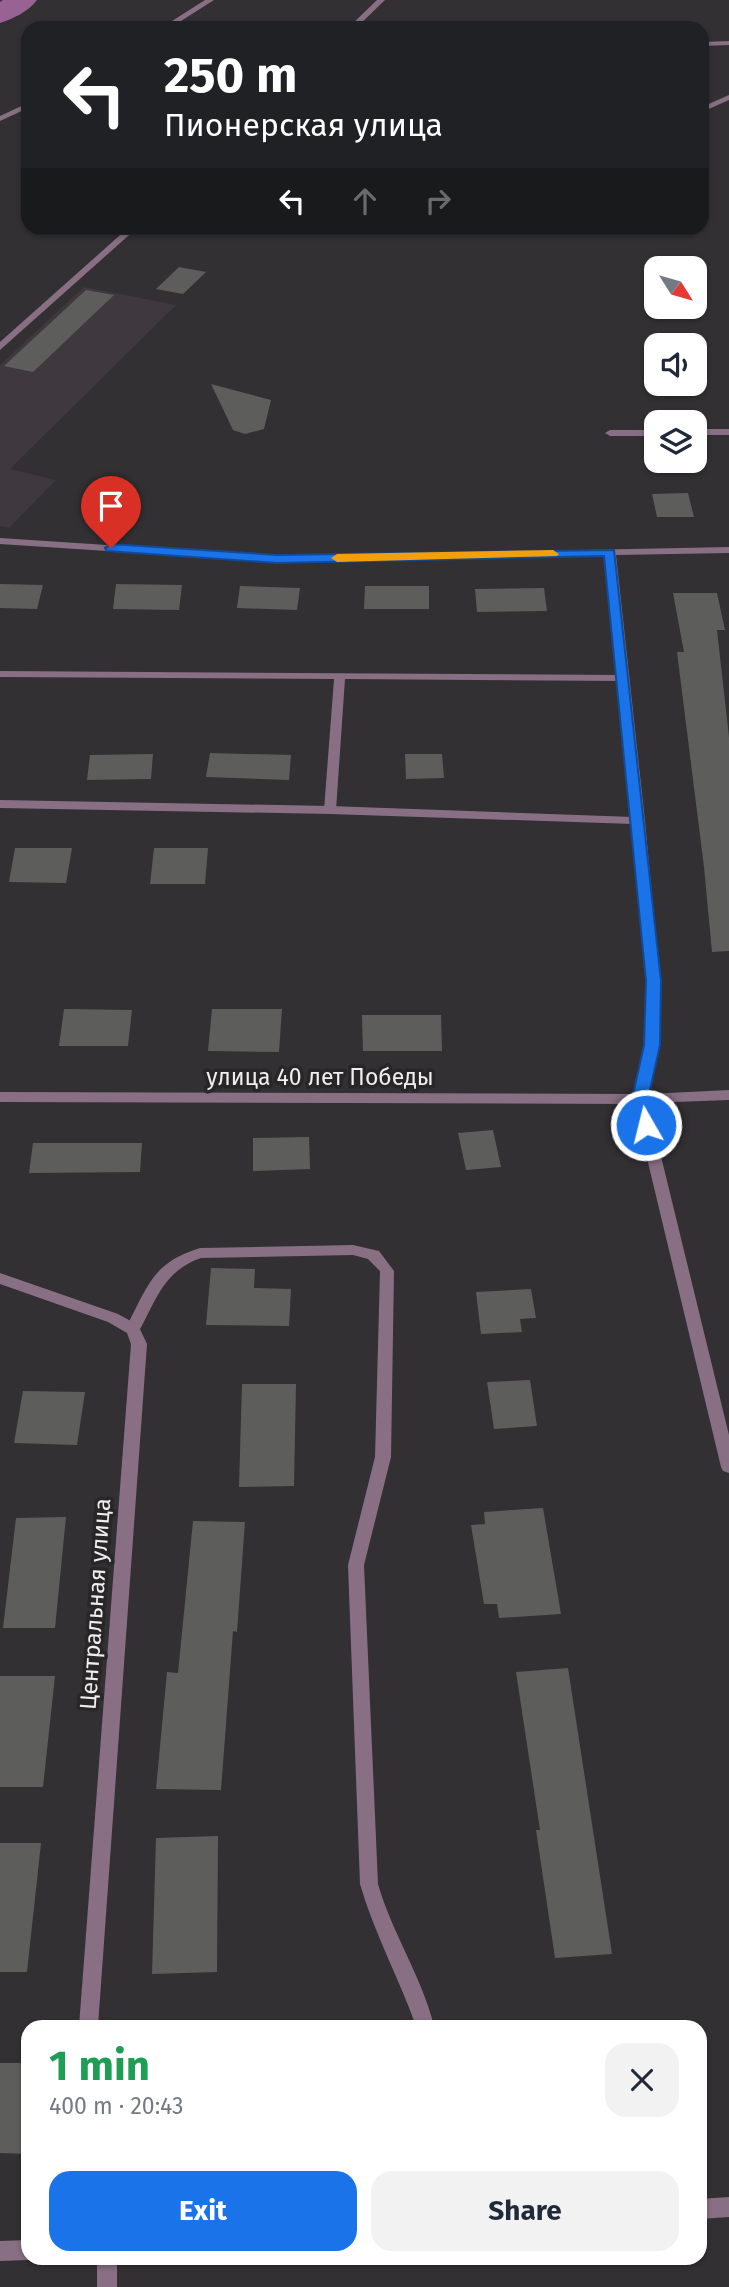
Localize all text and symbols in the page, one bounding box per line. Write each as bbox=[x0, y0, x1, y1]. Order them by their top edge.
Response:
text: 250 m bbox=[164, 46, 297, 105]
icon: left bbox=[49, 49, 140, 140]
text: Пионерская улица bbox=[164, 106, 443, 144]
icon: left bbox=[273, 182, 311, 220]
icon: ahead bbox=[346, 182, 384, 220]
icon: right bbox=[419, 182, 457, 220]
north arrow bbox=[644, 256, 707, 318]
map controls bbox=[644, 256, 707, 473]
button: sound bbox=[644, 333, 707, 396]
button: layers bbox=[644, 410, 707, 473]
pin bbox=[81, 476, 141, 548]
icon: arrive bbox=[92, 487, 130, 525]
street label: улица 40 лет Победы bbox=[206, 1063, 434, 1091]
position arrow bbox=[609, 1088, 683, 1162]
street label: Центральная улица bbox=[74, 1497, 116, 1711]
text: 1 min bbox=[49, 2041, 150, 2091]
button: close bbox=[605, 2043, 679, 2117]
text: 400 m · 20:43 bbox=[49, 2092, 183, 2120]
button: Exit bbox=[49, 2171, 357, 2251]
button: Share bbox=[371, 2171, 679, 2251]

